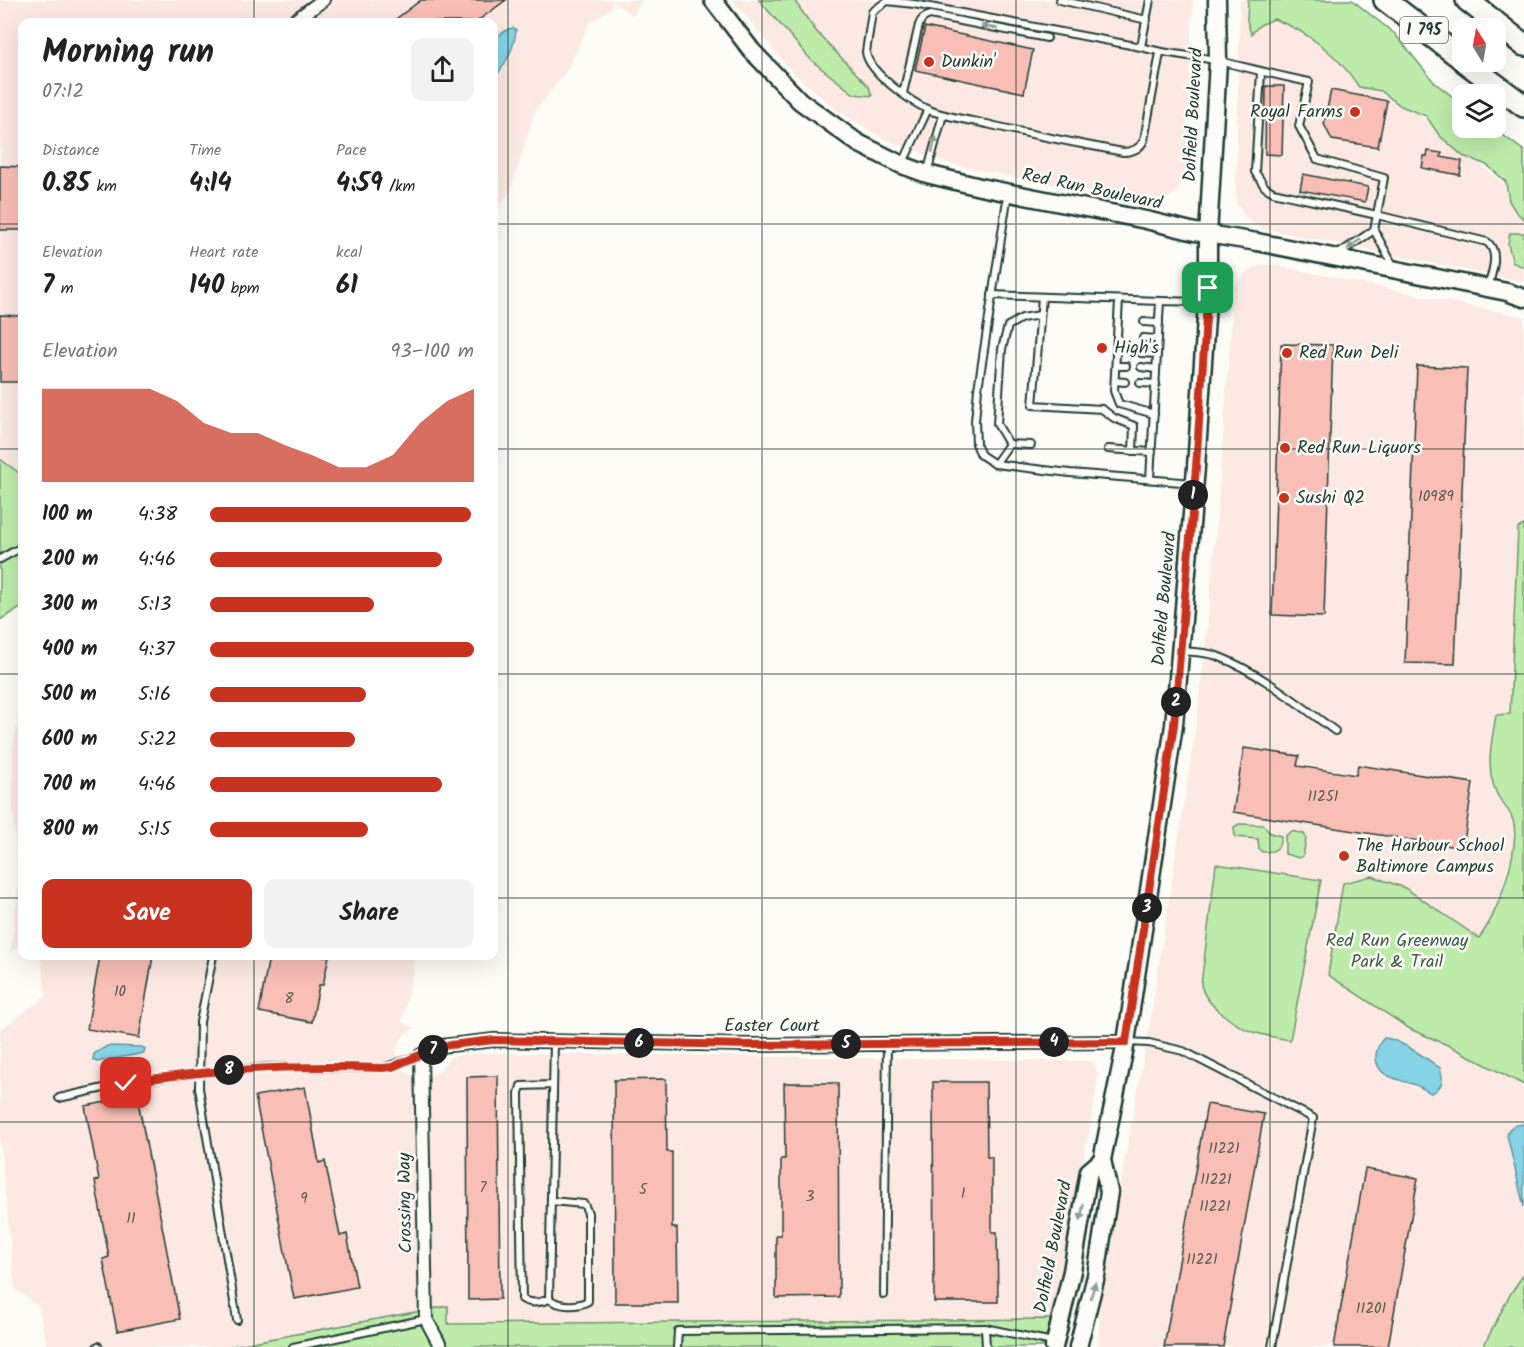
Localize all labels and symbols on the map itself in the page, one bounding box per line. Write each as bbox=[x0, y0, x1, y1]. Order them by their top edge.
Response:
road number: I 795 bbox=[1400, 17, 1448, 43]
north arrow bbox=[1452, 18, 1506, 72]
one-way arrow bbox=[980, 22, 999, 31]
street label: Dolfield Boulevard bbox=[1176, 46, 1212, 183]
place label: Dunkin' bbox=[941, 48, 996, 77]
marker: Dunkin' bbox=[922, 55, 936, 69]
place label: Royal Farms bbox=[1250, 98, 1343, 127]
marker: Royal Farms bbox=[1348, 105, 1362, 119]
one-way arrow bbox=[930, 135, 940, 153]
street label: Red Run Boulevard bbox=[1019, 161, 1166, 219]
one-way arrow bbox=[1346, 238, 1361, 250]
pin bbox=[1182, 262, 1233, 313]
place label: High's bbox=[1114, 334, 1159, 363]
place label: Red Run Deli bbox=[1299, 339, 1399, 368]
marker: High's bbox=[1095, 341, 1109, 355]
marker: Red Run Deli bbox=[1280, 346, 1294, 360]
place label: Red Run Liquors bbox=[1297, 434, 1421, 463]
marker: Red Run Liquors bbox=[1278, 441, 1292, 455]
pin: 1 bbox=[1178, 480, 1208, 510]
place label: Sushi Q2 bbox=[1296, 484, 1365, 513]
house number: 10989 bbox=[1418, 485, 1455, 509]
marker: Sushi Q2 bbox=[1277, 491, 1291, 505]
street label: Dolfield Boulevard bbox=[1145, 530, 1185, 667]
pin: 2 bbox=[1161, 687, 1191, 717]
house number: 11251 bbox=[1308, 785, 1339, 809]
place label: The Harbour School Baltimore Campus bbox=[1356, 832, 1505, 882]
marker: The Harbour School Baltimore Campus bbox=[1337, 849, 1351, 863]
pin: 3 bbox=[1132, 893, 1162, 923]
park label: Red Run Greenway Park & Trail bbox=[1326, 927, 1469, 977]
house number: 10 bbox=[114, 980, 127, 1004]
house number: 8 bbox=[284, 987, 294, 1011]
street label: Easter Court bbox=[724, 1012, 821, 1041]
pin: 4 bbox=[1039, 1027, 1069, 1057]
pin: 6 bbox=[624, 1028, 654, 1058]
pin: 5 bbox=[831, 1029, 861, 1059]
pin: 7 bbox=[418, 1035, 448, 1065]
pin: 8 bbox=[214, 1055, 244, 1085]
pin bbox=[100, 1057, 151, 1108]
house number: 11221 bbox=[1208, 1137, 1240, 1161]
street label: Crossing Way bbox=[391, 1152, 421, 1254]
house number: 11221 bbox=[1200, 1168, 1232, 1192]
house number: 7 bbox=[480, 1176, 488, 1200]
street label: Dolfield Boulevard bbox=[1027, 1177, 1081, 1316]
house number: 5 bbox=[639, 1178, 648, 1202]
house number: 1 bbox=[961, 1182, 966, 1206]
house number: 3 bbox=[806, 1185, 815, 1209]
house number: 9 bbox=[300, 1187, 308, 1211]
house number: 11221 bbox=[1199, 1195, 1231, 1219]
one-way arrow bbox=[1078, 1202, 1087, 1221]
house number: 11 bbox=[126, 1207, 136, 1231]
house number: 11221 bbox=[1186, 1248, 1218, 1272]
one-way arrow bbox=[1088, 1281, 1098, 1300]
house number: 11201 bbox=[1356, 1297, 1386, 1321]

